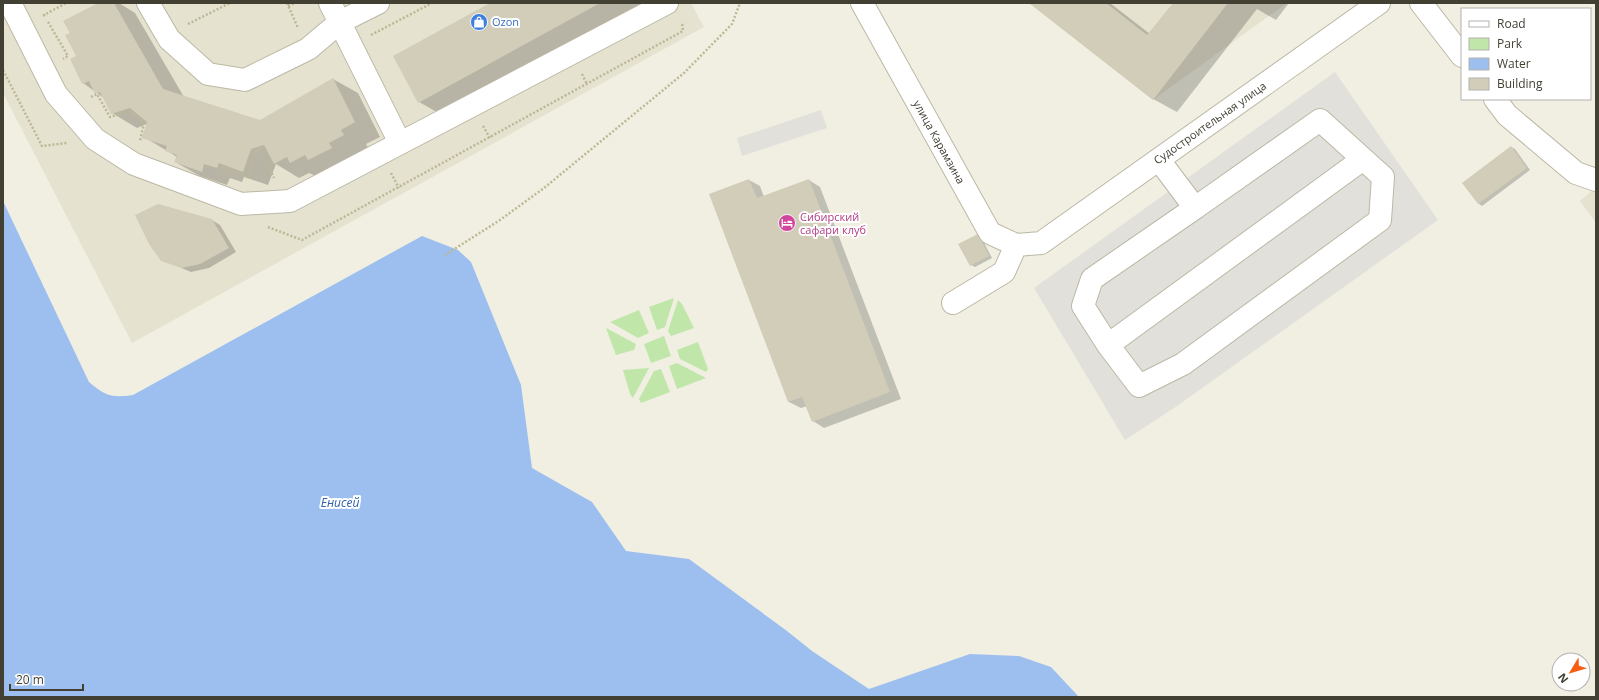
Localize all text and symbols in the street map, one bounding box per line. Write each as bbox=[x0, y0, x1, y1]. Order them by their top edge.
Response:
legend bbox=[1461, 8, 1591, 100]
shop icon: Ozon bbox=[469, 12, 489, 32]
place label: Ozon bbox=[492, 14, 519, 29]
text: Road bbox=[1497, 15, 1526, 32]
text: Park bbox=[1497, 35, 1523, 52]
text: Water bbox=[1497, 55, 1531, 72]
text: Building bbox=[1497, 75, 1543, 92]
street label: Судостроительная улица bbox=[1150, 78, 1269, 167]
street label: улица Карамзина bbox=[910, 97, 969, 186]
place label: Сибирский сафари клуб bbox=[800, 209, 866, 237]
hotel icon: Сибирский сафари клуб bbox=[777, 213, 797, 233]
water label: Енисей bbox=[321, 494, 359, 511]
north arrow bbox=[1551, 652, 1591, 692]
scale bar bbox=[10, 666, 83, 692]
text: N bbox=[1554, 670, 1571, 687]
text: 20 m bbox=[16, 671, 44, 688]

